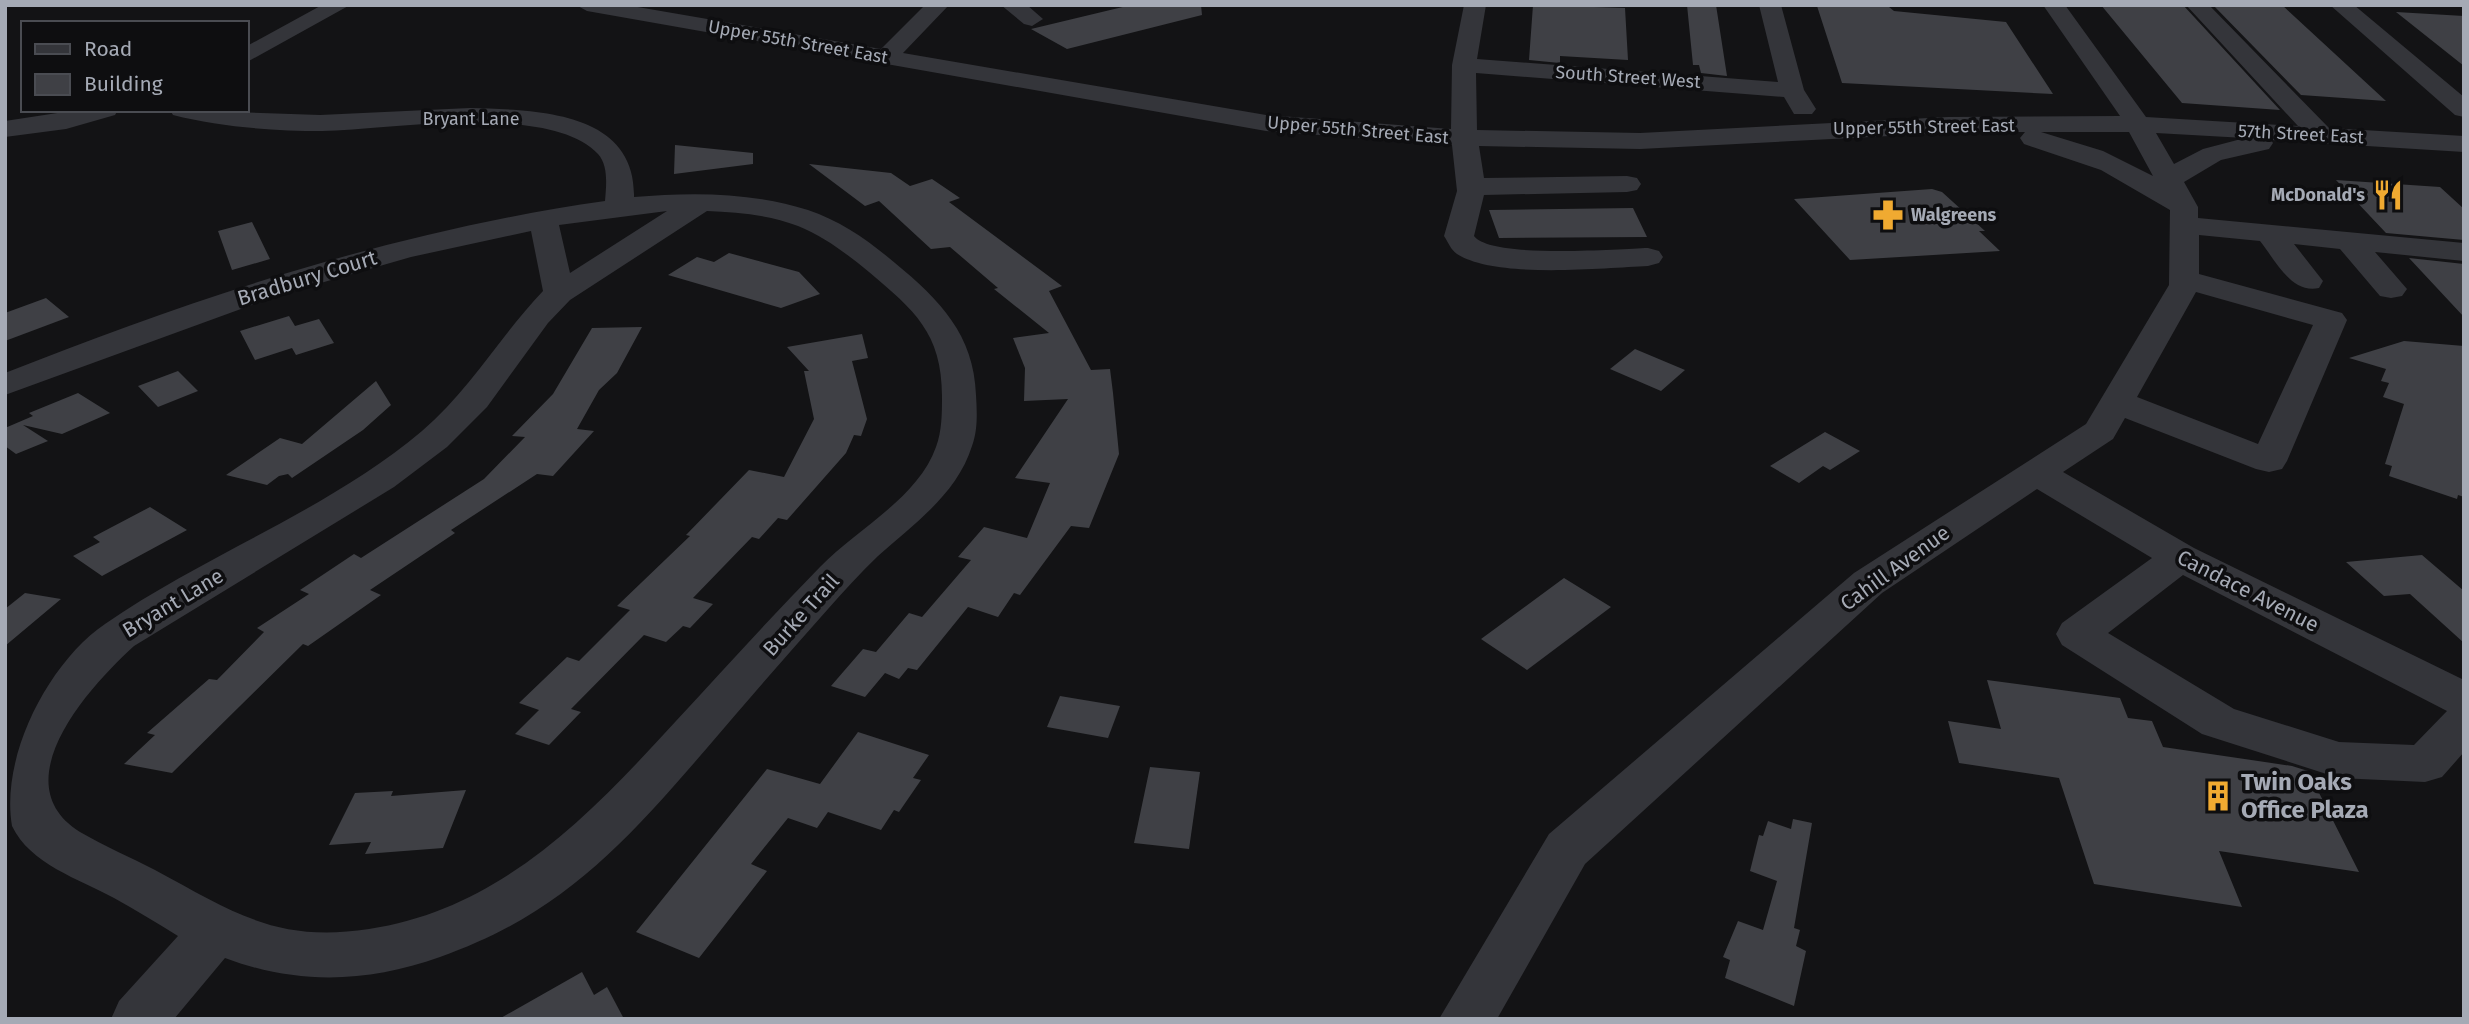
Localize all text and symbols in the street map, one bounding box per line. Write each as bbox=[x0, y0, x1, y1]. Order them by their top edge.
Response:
street label: Upper 55th Street East bbox=[706, 15, 890, 69]
legend bbox=[21, 21, 248, 112]
text: Road bbox=[84, 36, 132, 62]
street label: South Street West bbox=[1555, 61, 1702, 93]
text: Building bbox=[84, 71, 163, 97]
street label: Bryant Lane bbox=[422, 108, 520, 130]
street label: Upper 55th Street East bbox=[1266, 111, 1450, 149]
street label: Upper 55th Street East bbox=[1833, 114, 2016, 140]
street label: 57th Street East bbox=[2238, 120, 2365, 148]
restaurant icon: McDonald's bbox=[2371, 178, 2405, 212]
place label: McDonald's bbox=[2271, 184, 2365, 206]
pharmacy icon: Walgreens bbox=[1871, 198, 1905, 232]
place label: Walgreens bbox=[1911, 204, 1997, 226]
street label: Bradbury Court bbox=[234, 244, 380, 312]
street label: Cahill Avenue bbox=[1835, 520, 1955, 616]
street label: Candace Avenue bbox=[2173, 544, 2323, 638]
street label: Bryant Lane bbox=[118, 563, 228, 643]
street label: Burke Trail bbox=[757, 568, 845, 662]
place label: Twin Oaks Office Plaza bbox=[2241, 768, 2369, 824]
building icon: Twin Oaks Office Plaza bbox=[2201, 779, 2235, 813]

